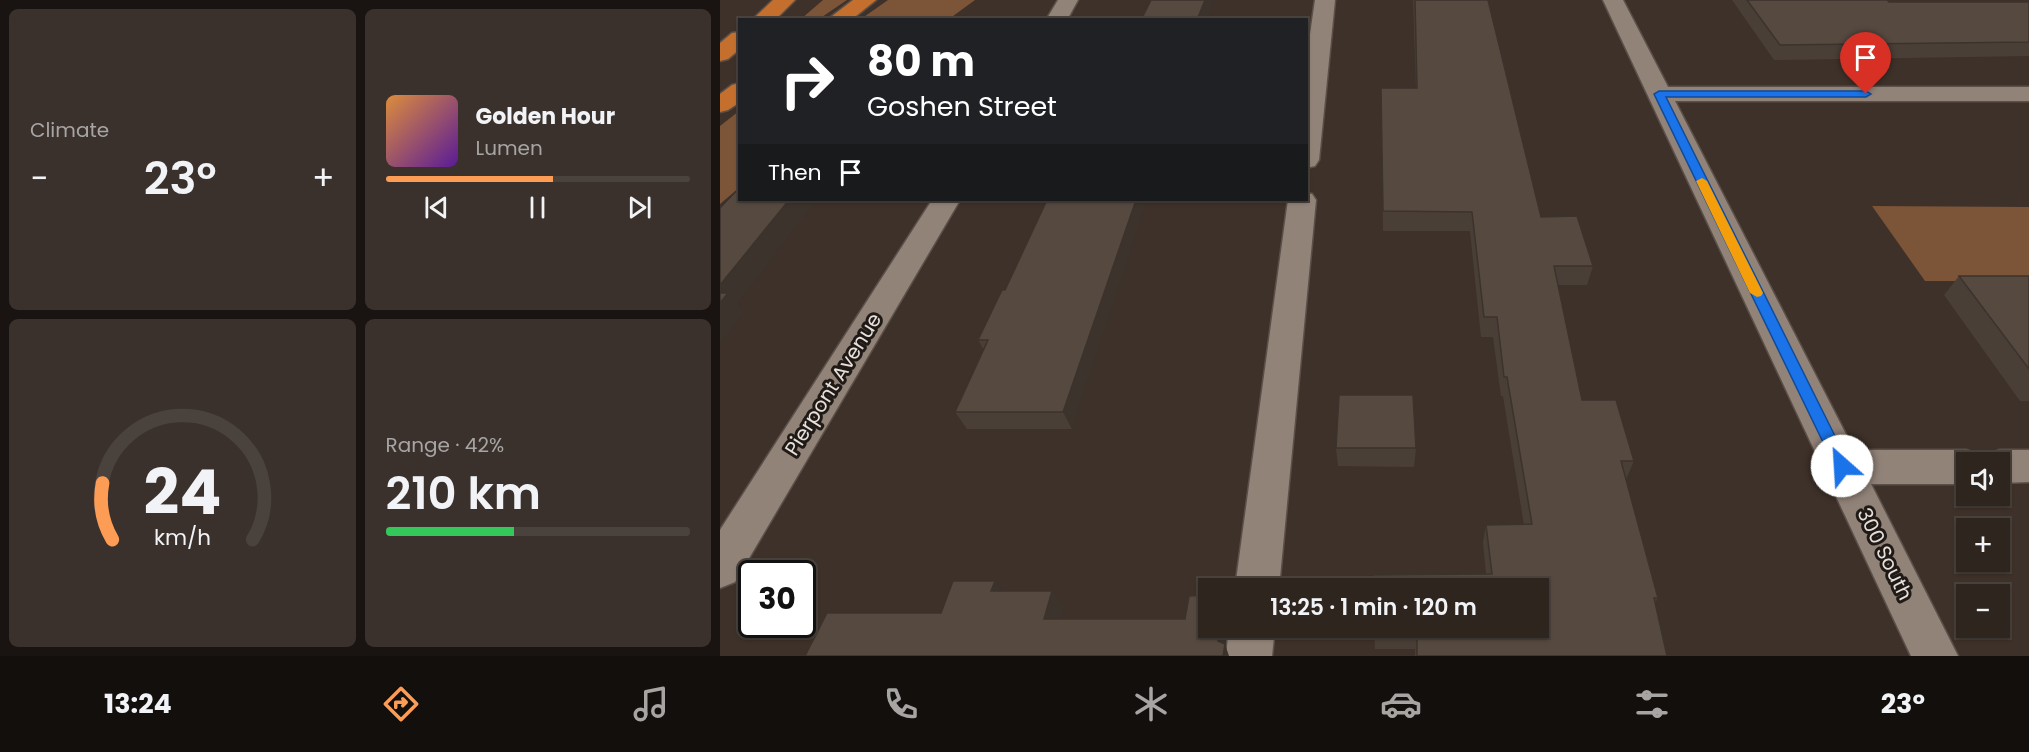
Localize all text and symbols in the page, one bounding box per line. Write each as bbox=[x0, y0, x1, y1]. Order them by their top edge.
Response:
text: 80 m bbox=[867, 32, 975, 91]
pin bbox=[1840, 32, 1891, 94]
icon: arrive bbox=[1849, 41, 1882, 74]
icon: right bbox=[768, 42, 846, 120]
text: Goshen Street bbox=[867, 88, 1057, 125]
text: Golden Hour bbox=[476, 101, 615, 132]
text: Climate bbox=[30, 116, 109, 144]
text: Lumen bbox=[476, 134, 543, 162]
text: 23° bbox=[144, 147, 216, 210]
text: − bbox=[30, 155, 48, 202]
text: + bbox=[312, 155, 335, 202]
icon: arrive bbox=[834, 156, 867, 189]
text: Then bbox=[768, 157, 822, 188]
icon: previous bbox=[420, 191, 453, 224]
icon: pause bbox=[521, 191, 554, 224]
icon: next bbox=[623, 191, 656, 224]
street label: Pierpont Avenue bbox=[778, 307, 888, 461]
text: Range · 42% bbox=[386, 431, 504, 459]
position arrow bbox=[1810, 434, 1874, 498]
text: 24 bbox=[143, 448, 221, 536]
map controls bbox=[1956, 452, 2010, 638]
button: sound bbox=[1956, 452, 2010, 506]
text: 210 km bbox=[386, 462, 541, 525]
street label: 300 South bbox=[1851, 503, 1919, 605]
button: + bbox=[1956, 518, 2010, 572]
text: km/h bbox=[154, 522, 211, 553]
speed limit sign: 30 bbox=[738, 560, 816, 638]
button: − bbox=[1956, 584, 2010, 638]
text: 13:25 · 1 min · 120 m bbox=[1270, 592, 1477, 623]
icon: directions bbox=[380, 683, 422, 725]
icon: music bbox=[630, 683, 672, 725]
icon: phone bbox=[880, 683, 922, 725]
icon: climate bbox=[1130, 683, 1172, 725]
icon: car bbox=[1380, 683, 1422, 725]
icon: filters bbox=[1631, 683, 1673, 725]
text: 13:24 bbox=[104, 685, 172, 722]
text: 23° bbox=[1881, 685, 1925, 722]

